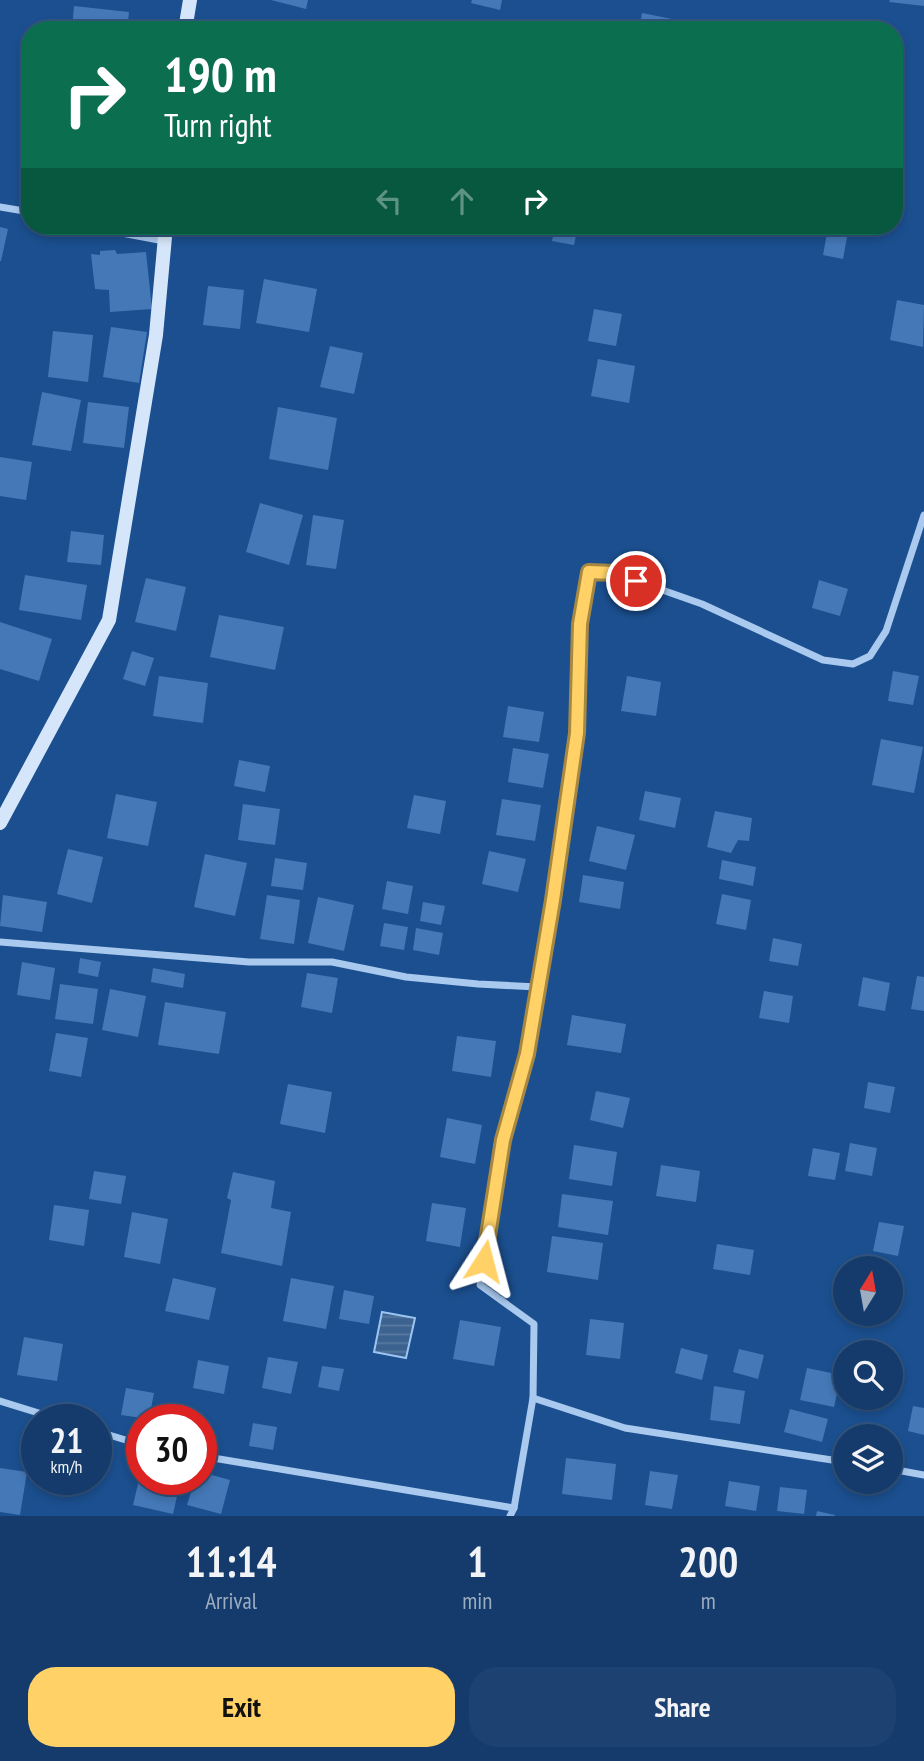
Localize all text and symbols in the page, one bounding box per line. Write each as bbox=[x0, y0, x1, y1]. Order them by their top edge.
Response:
text: 190 m bbox=[164, 42, 277, 106]
icon: right bbox=[49, 49, 140, 140]
text: Turn right bbox=[164, 104, 272, 146]
icon: left bbox=[370, 182, 408, 220]
icon: ahead bbox=[443, 182, 481, 220]
icon: right bbox=[516, 182, 554, 220]
pin bbox=[606, 551, 666, 611]
icon: arrive bbox=[617, 562, 655, 600]
position arrow bbox=[447, 1224, 521, 1298]
north arrow bbox=[833, 1256, 903, 1326]
map controls bbox=[833, 1256, 903, 1494]
button: search bbox=[833, 1340, 903, 1410]
speed limit sign: 30 bbox=[126, 1404, 217, 1495]
text: 21 bbox=[50, 1417, 83, 1463]
button: layers bbox=[833, 1424, 903, 1494]
text: km/h bbox=[51, 1455, 82, 1478]
text: 11:14 bbox=[186, 1534, 277, 1589]
text: 1 bbox=[467, 1534, 487, 1589]
text: 200 bbox=[678, 1534, 738, 1589]
text: Arrival bbox=[205, 1586, 257, 1615]
text: min bbox=[462, 1586, 492, 1615]
text: m bbox=[701, 1586, 716, 1615]
button: Exit bbox=[28, 1667, 455, 1747]
button: Share bbox=[469, 1667, 896, 1747]

